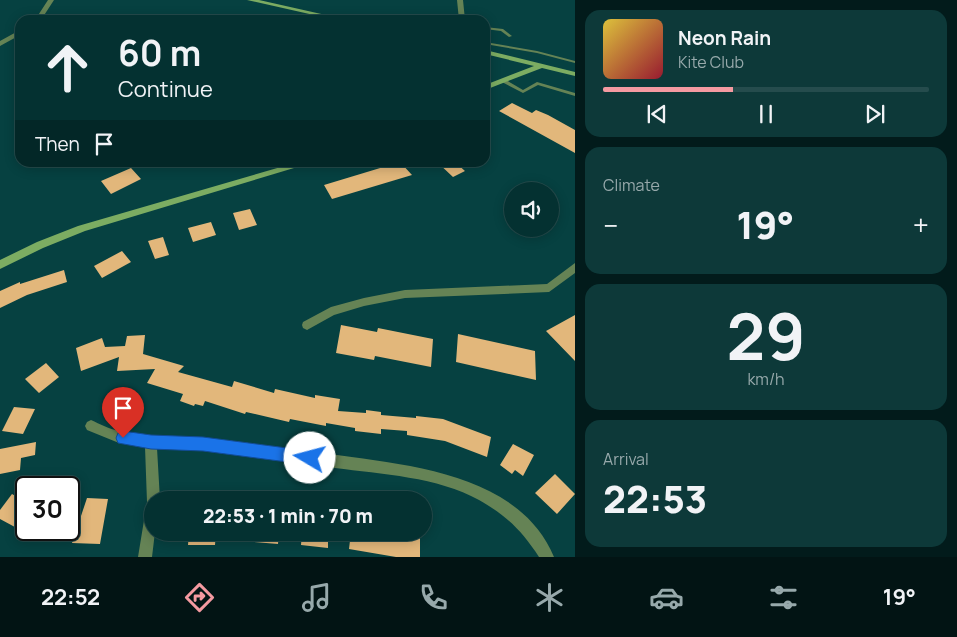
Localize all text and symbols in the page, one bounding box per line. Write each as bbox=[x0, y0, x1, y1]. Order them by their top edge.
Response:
text: Neon Rain bbox=[678, 25, 771, 51]
text: 60 m bbox=[118, 29, 201, 77]
icon: ahead bbox=[35, 35, 100, 100]
text: Kite Club bbox=[678, 51, 744, 73]
text: Continue bbox=[118, 74, 213, 104]
icon: previous bbox=[643, 100, 671, 128]
icon: pause bbox=[752, 100, 780, 128]
icon: next bbox=[861, 100, 889, 128]
icon: arrive bbox=[90, 130, 118, 158]
text: Then bbox=[35, 131, 80, 157]
text: Climate bbox=[603, 174, 660, 196]
map controls bbox=[504, 182, 559, 237]
button: sound bbox=[504, 182, 559, 237]
text: 19° bbox=[736, 198, 794, 250]
text: − bbox=[603, 206, 618, 244]
text: + bbox=[913, 206, 929, 244]
text: 29 bbox=[726, 291, 806, 380]
text: km/h bbox=[747, 368, 785, 390]
pin bbox=[102, 387, 144, 438]
icon: arrive bbox=[109, 394, 137, 422]
position arrow bbox=[283, 431, 335, 483]
text: Arrival bbox=[603, 448, 649, 470]
text: 22:53 bbox=[603, 472, 707, 524]
speed limit sign: 30 bbox=[15, 476, 80, 541]
text: 22:53 · 1 min · 70 m bbox=[203, 503, 373, 529]
icon: directions bbox=[182, 580, 217, 615]
icon: music bbox=[299, 580, 334, 615]
icon: phone bbox=[416, 580, 451, 615]
icon: climate bbox=[532, 580, 567, 615]
icon: car bbox=[649, 580, 684, 615]
icon: filters bbox=[766, 580, 801, 615]
text: 22:52 bbox=[41, 582, 100, 612]
text: 19° bbox=[883, 582, 916, 612]

